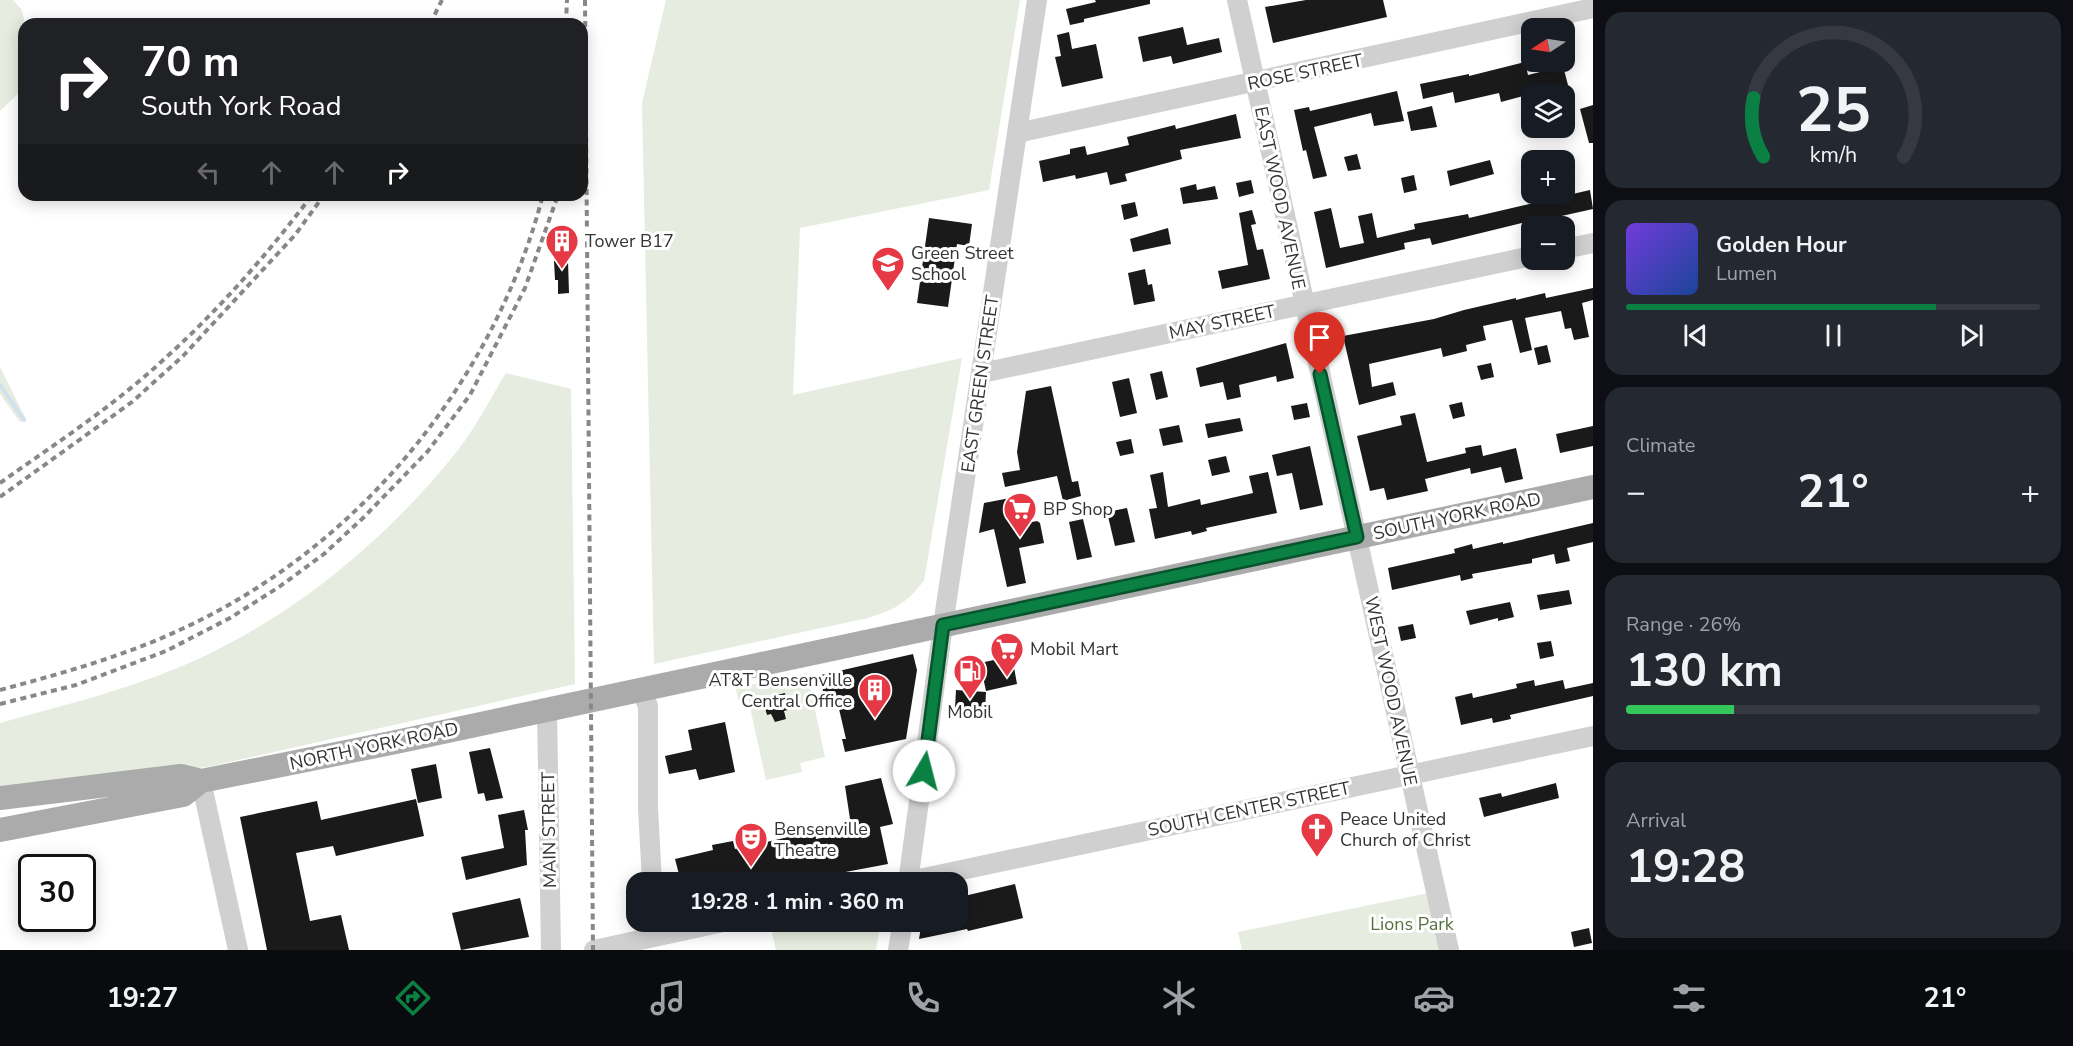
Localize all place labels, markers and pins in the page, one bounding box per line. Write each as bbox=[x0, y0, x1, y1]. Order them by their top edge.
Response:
building icon: Tower B17 bbox=[544, 223, 580, 270]
place label: Tower B17 bbox=[585, 229, 674, 253]
place label: Green Street School bbox=[911, 241, 1014, 286]
school or university icon: Green Street School bbox=[870, 245, 906, 292]
pin bbox=[1294, 312, 1345, 374]
supermarket icon: BP Shop bbox=[1002, 491, 1038, 538]
place label: BP Shop bbox=[1043, 497, 1113, 521]
supermarket icon: Mobil Mart bbox=[989, 631, 1025, 678]
place label: Mobil Mart bbox=[1030, 637, 1119, 661]
fuel station icon: Mobil bbox=[952, 653, 988, 700]
place label: AT&T Bensenville Central Office bbox=[709, 668, 852, 713]
building icon: AT&T Bensenville Central Office bbox=[857, 672, 893, 719]
place label: Mobil bbox=[947, 700, 993, 724]
place label: Peace United Church of Christ bbox=[1340, 807, 1471, 852]
church icon: Peace United Church of Christ bbox=[1299, 811, 1335, 858]
place label: Bensenville Theatre bbox=[774, 817, 868, 862]
theatre icon: Bensenville Theatre bbox=[733, 821, 769, 868]

